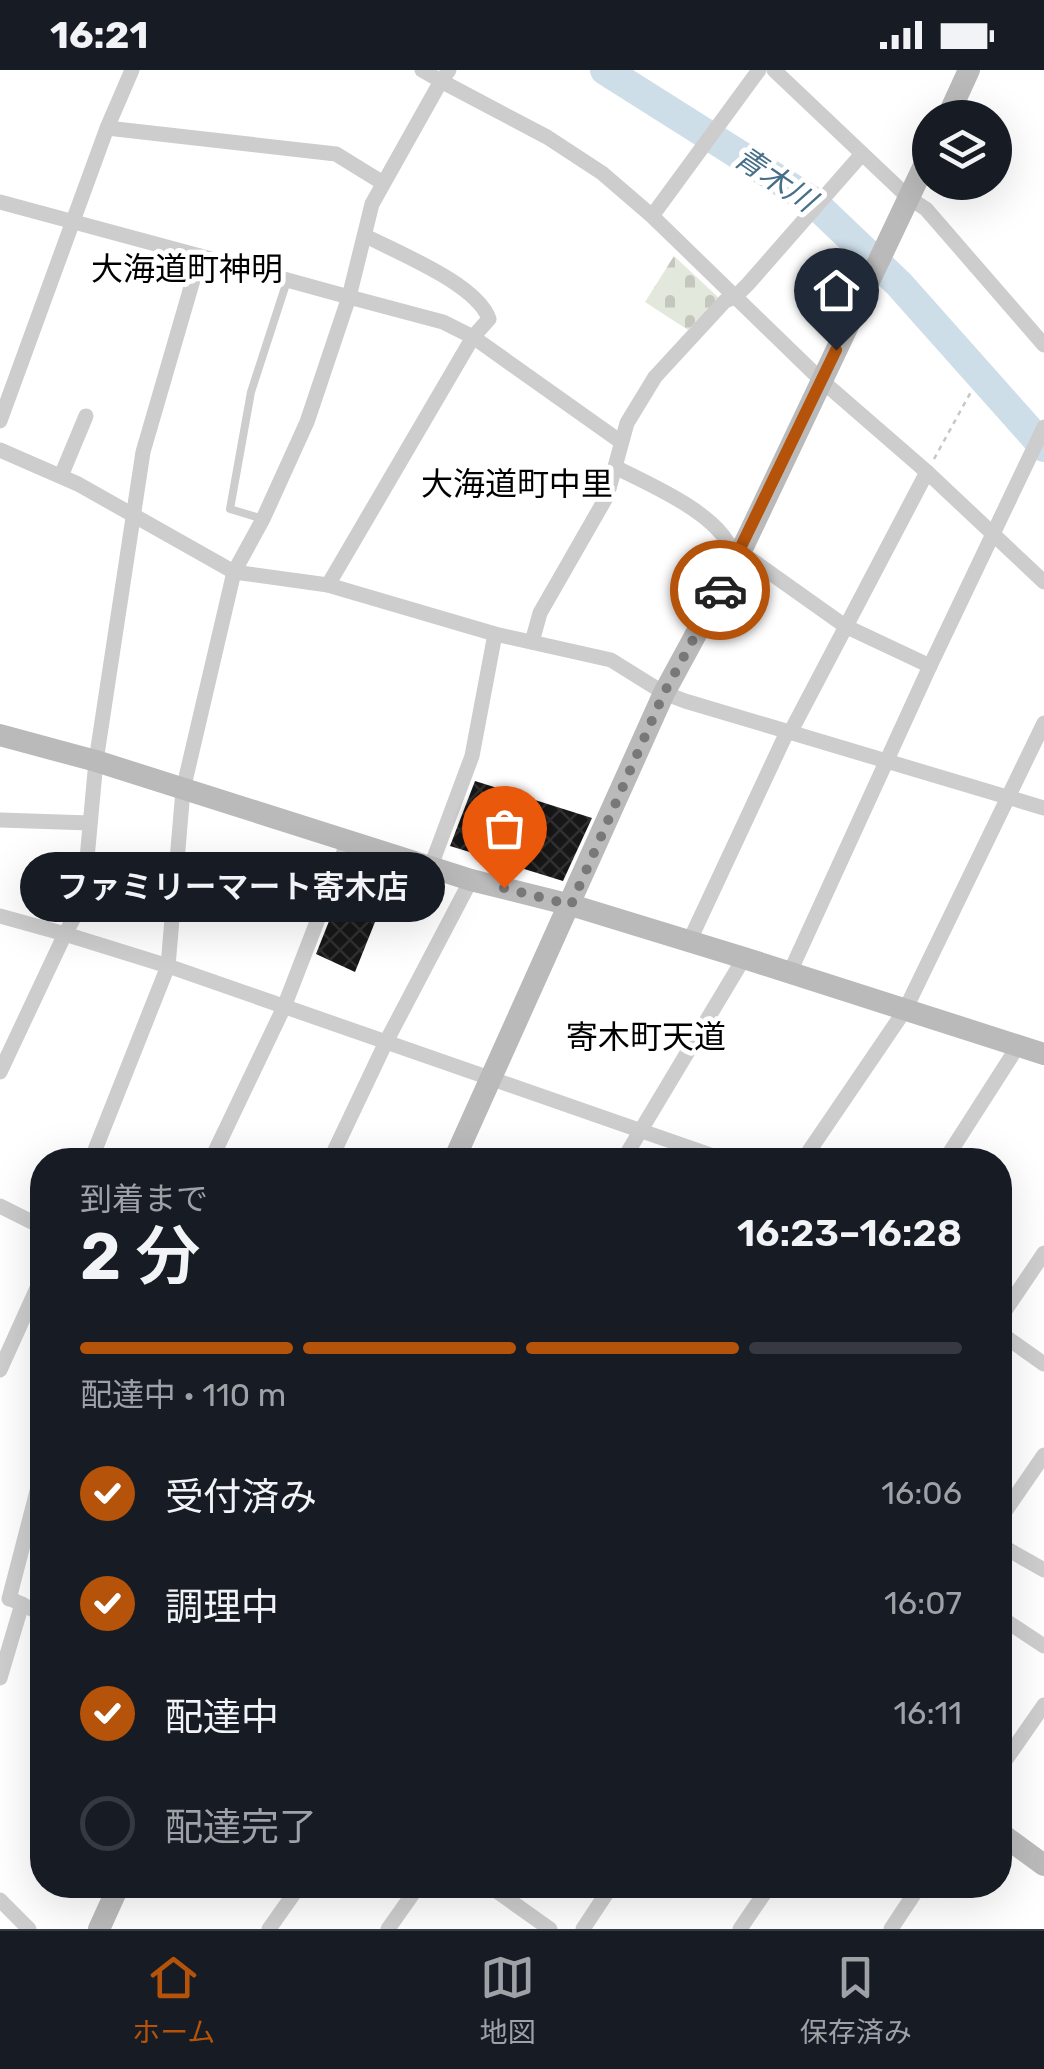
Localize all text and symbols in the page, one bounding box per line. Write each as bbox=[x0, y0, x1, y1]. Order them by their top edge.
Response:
text: 16:21 bbox=[50, 12, 148, 58]
map controls bbox=[912, 100, 1012, 200]
button: layers bbox=[912, 100, 1012, 200]
water label: 青木川 bbox=[728, 139, 825, 221]
pin bbox=[794, 248, 879, 351]
district label: 大海道町神明 bbox=[91, 250, 283, 288]
icon: home bbox=[809, 263, 864, 318]
district label: 大海道町中里 bbox=[421, 465, 613, 503]
courier bbox=[670, 540, 770, 640]
icon: car bbox=[693, 563, 748, 618]
pin bbox=[462, 786, 547, 889]
icon: bag bbox=[477, 801, 532, 856]
callout: ファミリーマート寄木店 bbox=[19, 853, 444, 923]
text: ファミリーマート寄木店 bbox=[56, 868, 409, 906]
district label: 寄木町天道 bbox=[566, 1018, 726, 1056]
text: 到着まで bbox=[80, 1180, 208, 1218]
text: 16:23–16:28 bbox=[737, 1210, 962, 1256]
text: 2 分 bbox=[80, 1218, 201, 1295]
text: 配達中 · 110 m bbox=[80, 1376, 286, 1414]
icon: check bbox=[80, 1466, 135, 1521]
text: 受付済み bbox=[165, 1474, 317, 1520]
text: 16:06 bbox=[881, 1474, 962, 1512]
icon: check bbox=[80, 1576, 135, 1631]
text: 調理中 bbox=[165, 1584, 279, 1630]
text: 16:07 bbox=[884, 1584, 962, 1622]
icon: check bbox=[80, 1686, 135, 1741]
text: 配達中 bbox=[165, 1694, 279, 1740]
text: 16:11 bbox=[893, 1694, 962, 1732]
text: 配達完了 bbox=[165, 1804, 317, 1850]
tab: ホーム bbox=[132, 1950, 215, 2050]
tab: 地図 bbox=[480, 1950, 536, 2050]
tab: 保存済み bbox=[800, 1950, 912, 2050]

